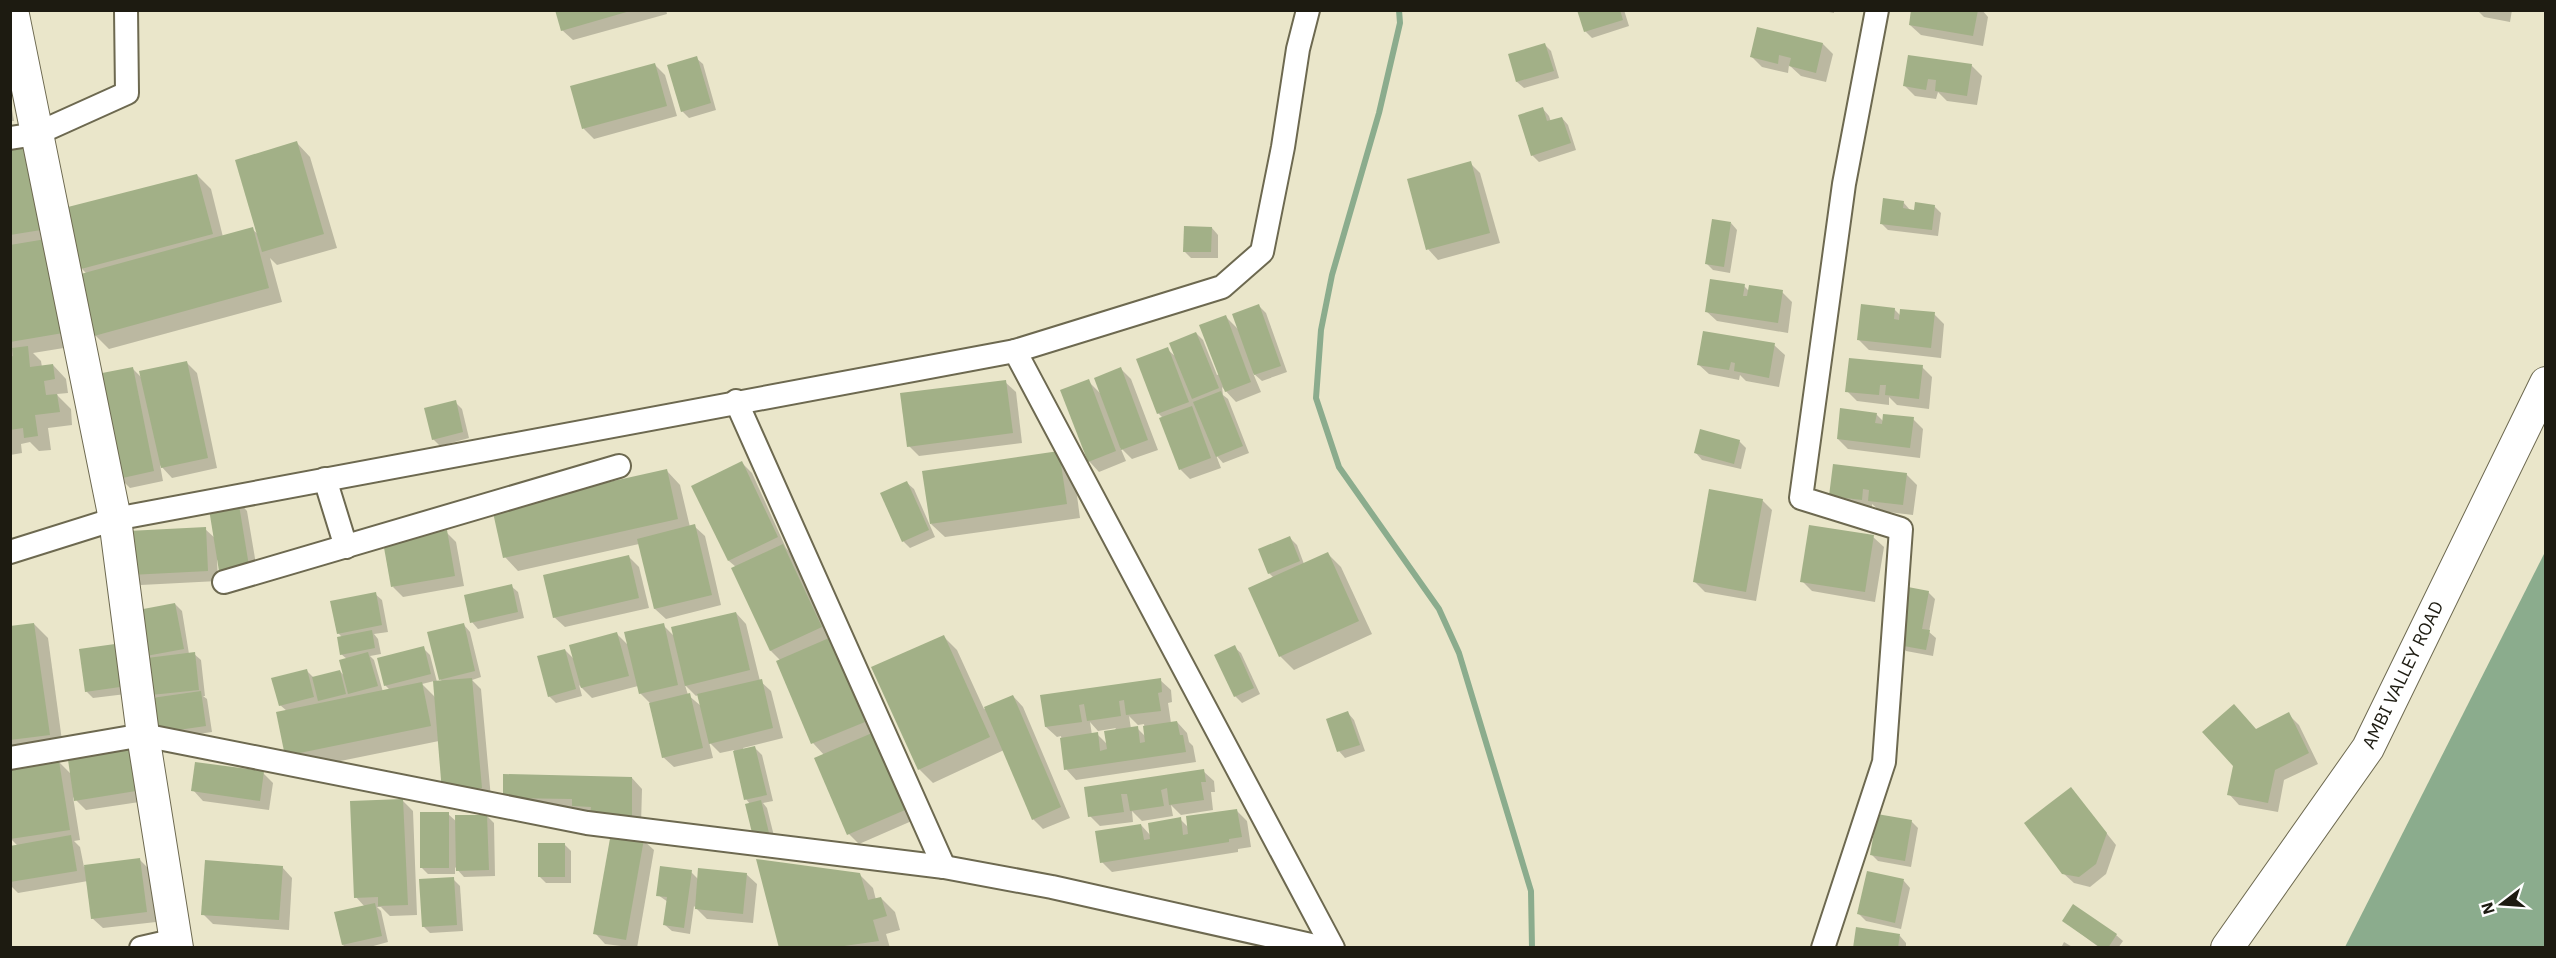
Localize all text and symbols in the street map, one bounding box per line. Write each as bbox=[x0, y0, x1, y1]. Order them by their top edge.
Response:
street label: AMBI VALLEY ROAD bbox=[2357, 597, 2448, 752]
north arrow bbox=[2472, 874, 2532, 934]
text: N bbox=[2476, 900, 2499, 917]

